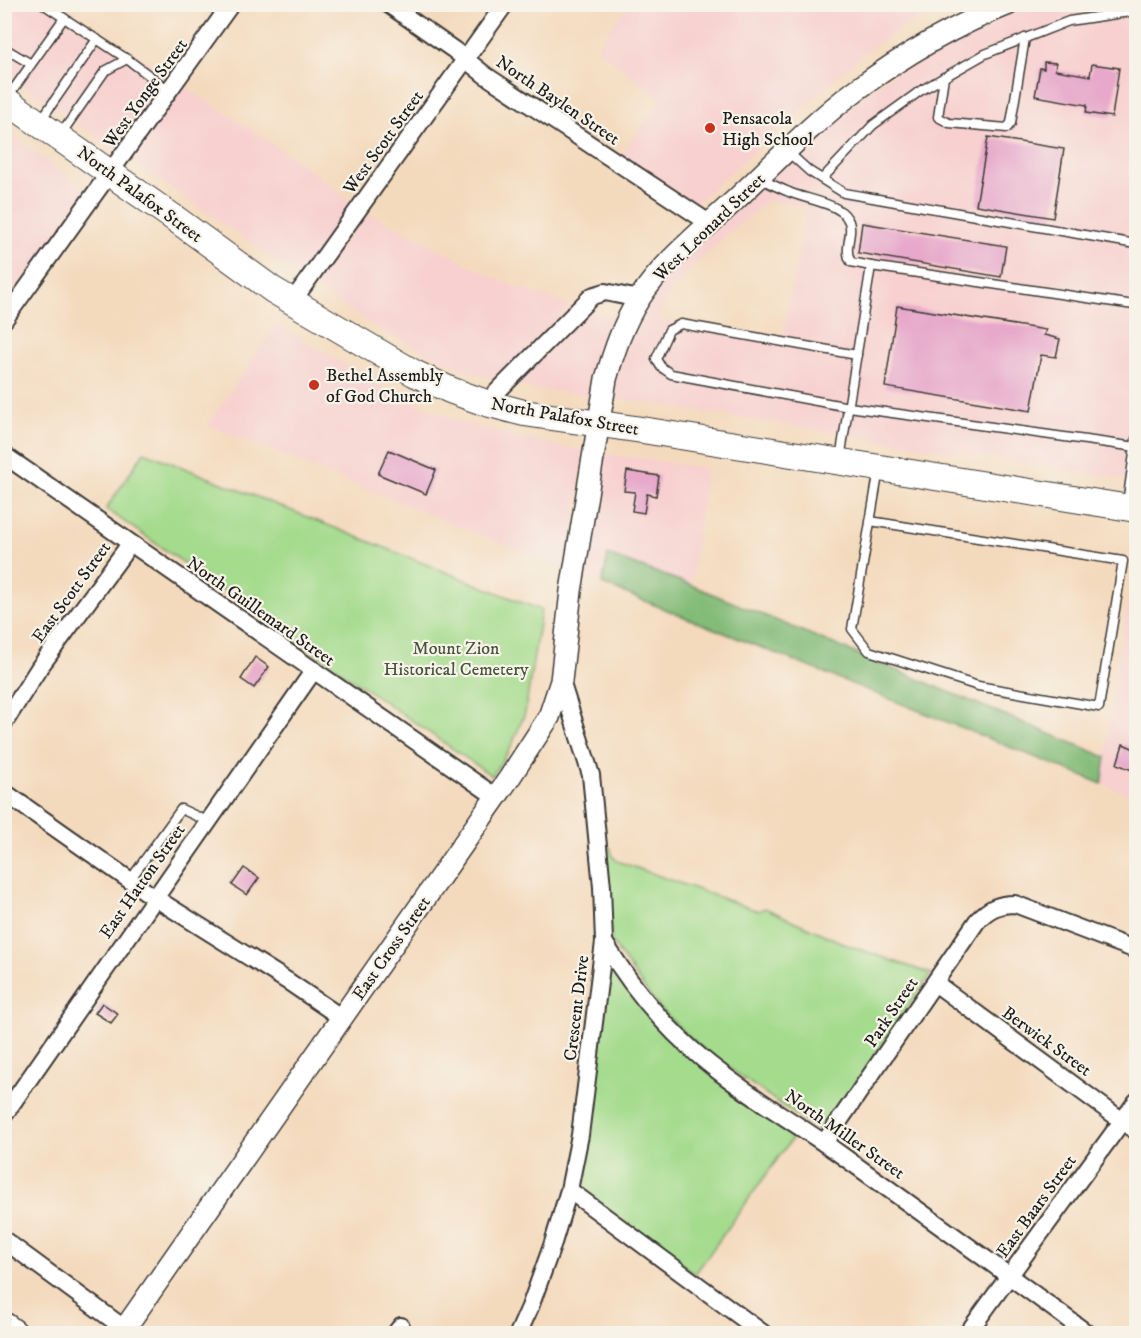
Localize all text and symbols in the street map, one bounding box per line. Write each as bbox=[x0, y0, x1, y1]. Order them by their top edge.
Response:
street label: West Yonge Street bbox=[98, 34, 193, 153]
street label: North Baylen Street bbox=[491, 51, 624, 151]
street label: West Scott Street bbox=[338, 86, 429, 199]
place label: Pensacola High School bbox=[722, 108, 814, 151]
marker: Pensacola High School bbox=[703, 121, 717, 135]
street label: North Palafox Street bbox=[72, 142, 207, 248]
street label: West Leonard Street bbox=[648, 169, 770, 287]
place label: Bethel Assembly of God Church bbox=[326, 365, 444, 408]
marker: Bethel Assembly of God Church bbox=[307, 378, 321, 392]
street label: North Palafox Street bbox=[489, 393, 641, 441]
street label: East Scott Street bbox=[28, 537, 116, 648]
street label: North Guillemard Street bbox=[182, 552, 339, 671]
park label: Mount Zion Historical Cemetery bbox=[383, 638, 529, 681]
street label: East Hatton Street bbox=[95, 820, 191, 943]
street label: East Cross Street bbox=[348, 892, 436, 1005]
street label: Crescent Drive bbox=[560, 954, 594, 1062]
street label: Park Street bbox=[860, 973, 923, 1052]
street label: Berwick Street bbox=[997, 1002, 1096, 1082]
street label: North Miller Street bbox=[780, 1085, 909, 1184]
street label: East Baars Street bbox=[992, 1151, 1082, 1262]

